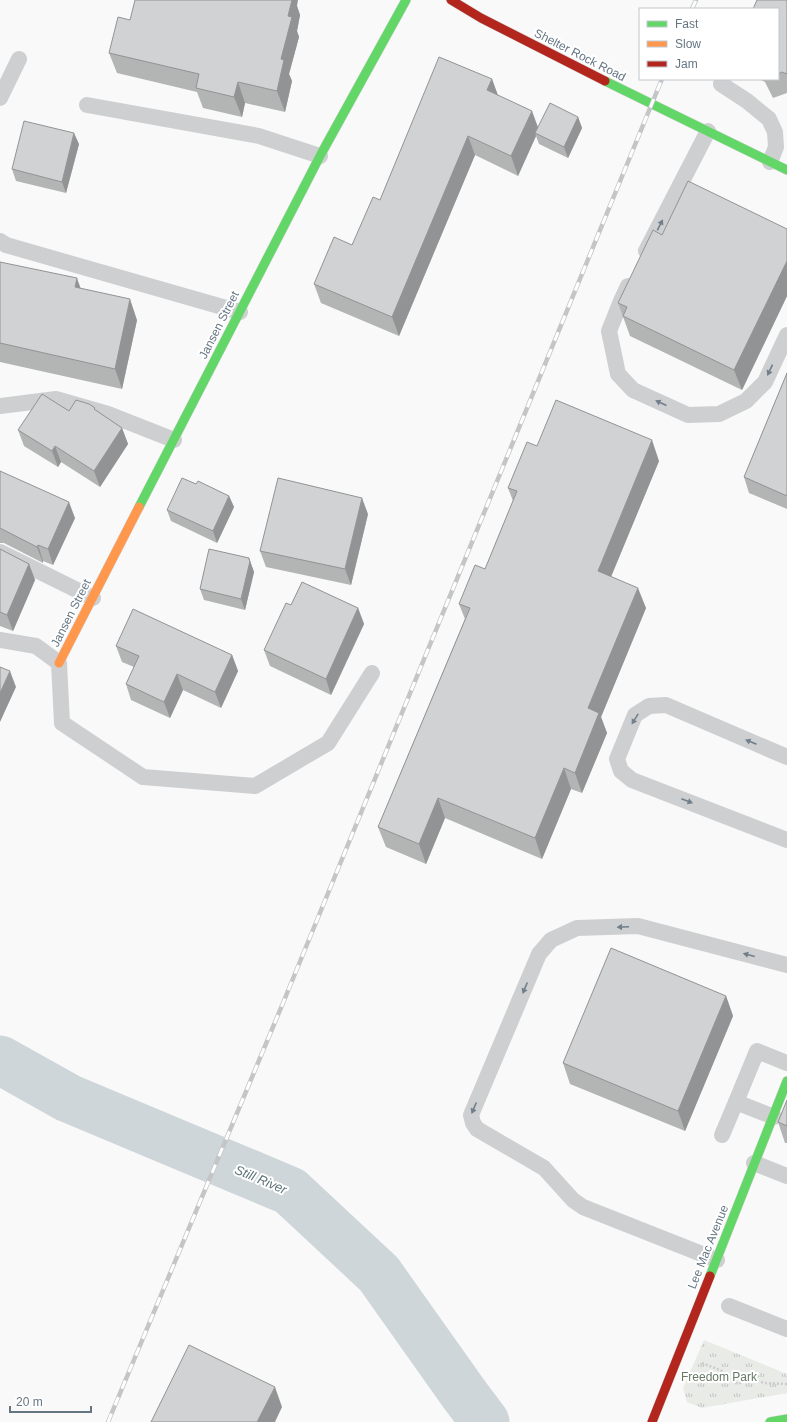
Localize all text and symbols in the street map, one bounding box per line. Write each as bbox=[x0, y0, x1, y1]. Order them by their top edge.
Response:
legend bbox=[639, 8, 779, 80]
text: Fast bbox=[675, 17, 699, 31]
street label: Shelter Rock Road bbox=[532, 26, 628, 84]
text: Slow bbox=[675, 37, 701, 51]
text: Jam bbox=[675, 57, 698, 71]
one-way arrow bbox=[656, 219, 663, 231]
street label: Jansen Street bbox=[196, 288, 242, 361]
one-way arrow bbox=[767, 365, 773, 376]
one-way arrow bbox=[655, 400, 667, 406]
street label: Jansen Street bbox=[48, 576, 94, 649]
one-way arrow bbox=[631, 713, 638, 725]
one-way arrow bbox=[745, 738, 757, 744]
one-way arrow bbox=[682, 799, 694, 805]
one-way arrow bbox=[617, 923, 629, 930]
one-way arrow bbox=[743, 952, 755, 958]
one-way arrow bbox=[521, 983, 527, 995]
one-way arrow bbox=[471, 1102, 478, 1114]
water label: Still River bbox=[233, 1162, 290, 1197]
street label: Lee Mac Avenue bbox=[685, 1203, 731, 1291]
park label: Freedom Park bbox=[681, 1370, 758, 1384]
scale bar bbox=[10, 1388, 91, 1414]
text: 20 m bbox=[16, 1395, 43, 1409]

